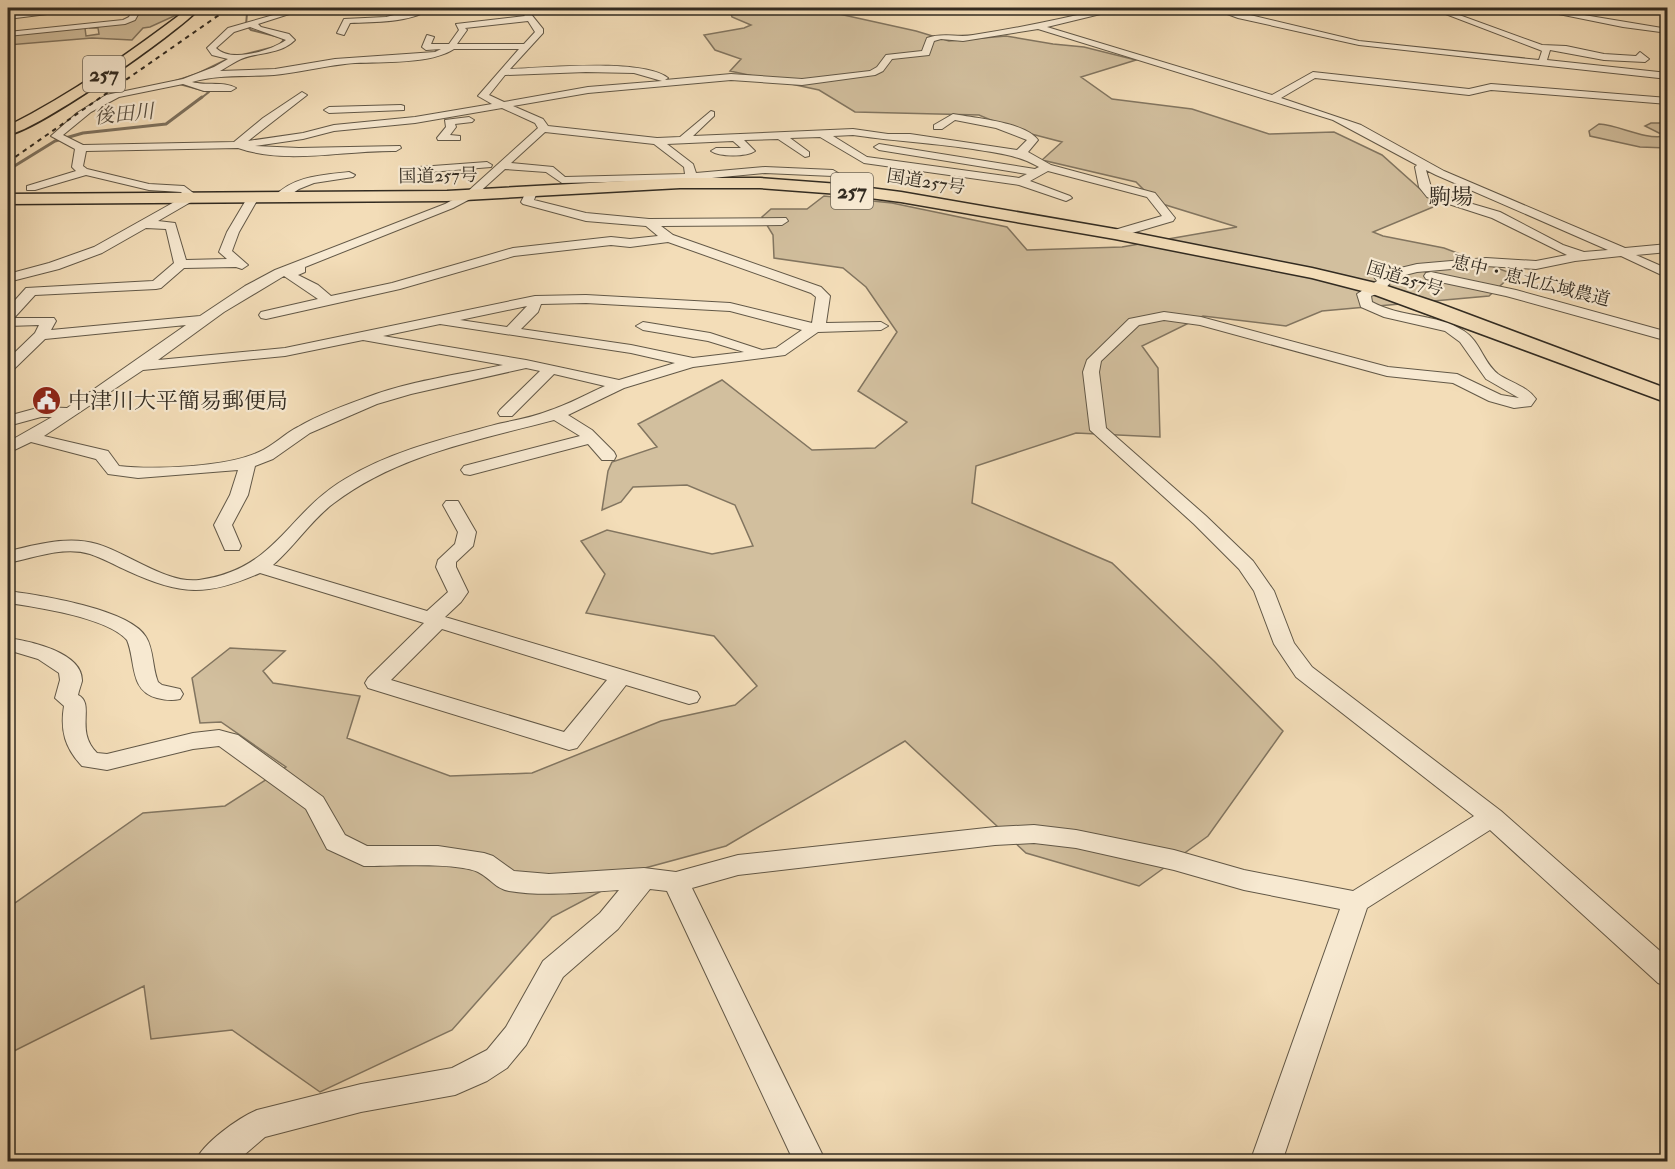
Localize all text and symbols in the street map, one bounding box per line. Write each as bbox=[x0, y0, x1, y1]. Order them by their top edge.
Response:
road number: 257 bbox=[83, 56, 125, 92]
water label: 後田川 bbox=[93, 98, 157, 130]
street label: 国道257号 bbox=[398, 164, 478, 188]
street label: 国道257号 bbox=[885, 164, 967, 200]
road number: 257 bbox=[831, 173, 873, 209]
district label: 駒場 bbox=[1429, 183, 1473, 211]
street label: 恵中・恵北広域農道 bbox=[1450, 250, 1612, 312]
street label: 国道257号 bbox=[1364, 256, 1446, 302]
public building icon: 中津川大平簡易郵便局 bbox=[31, 385, 63, 417]
place label: 中津川大平簡易郵便局 bbox=[68, 387, 288, 415]

